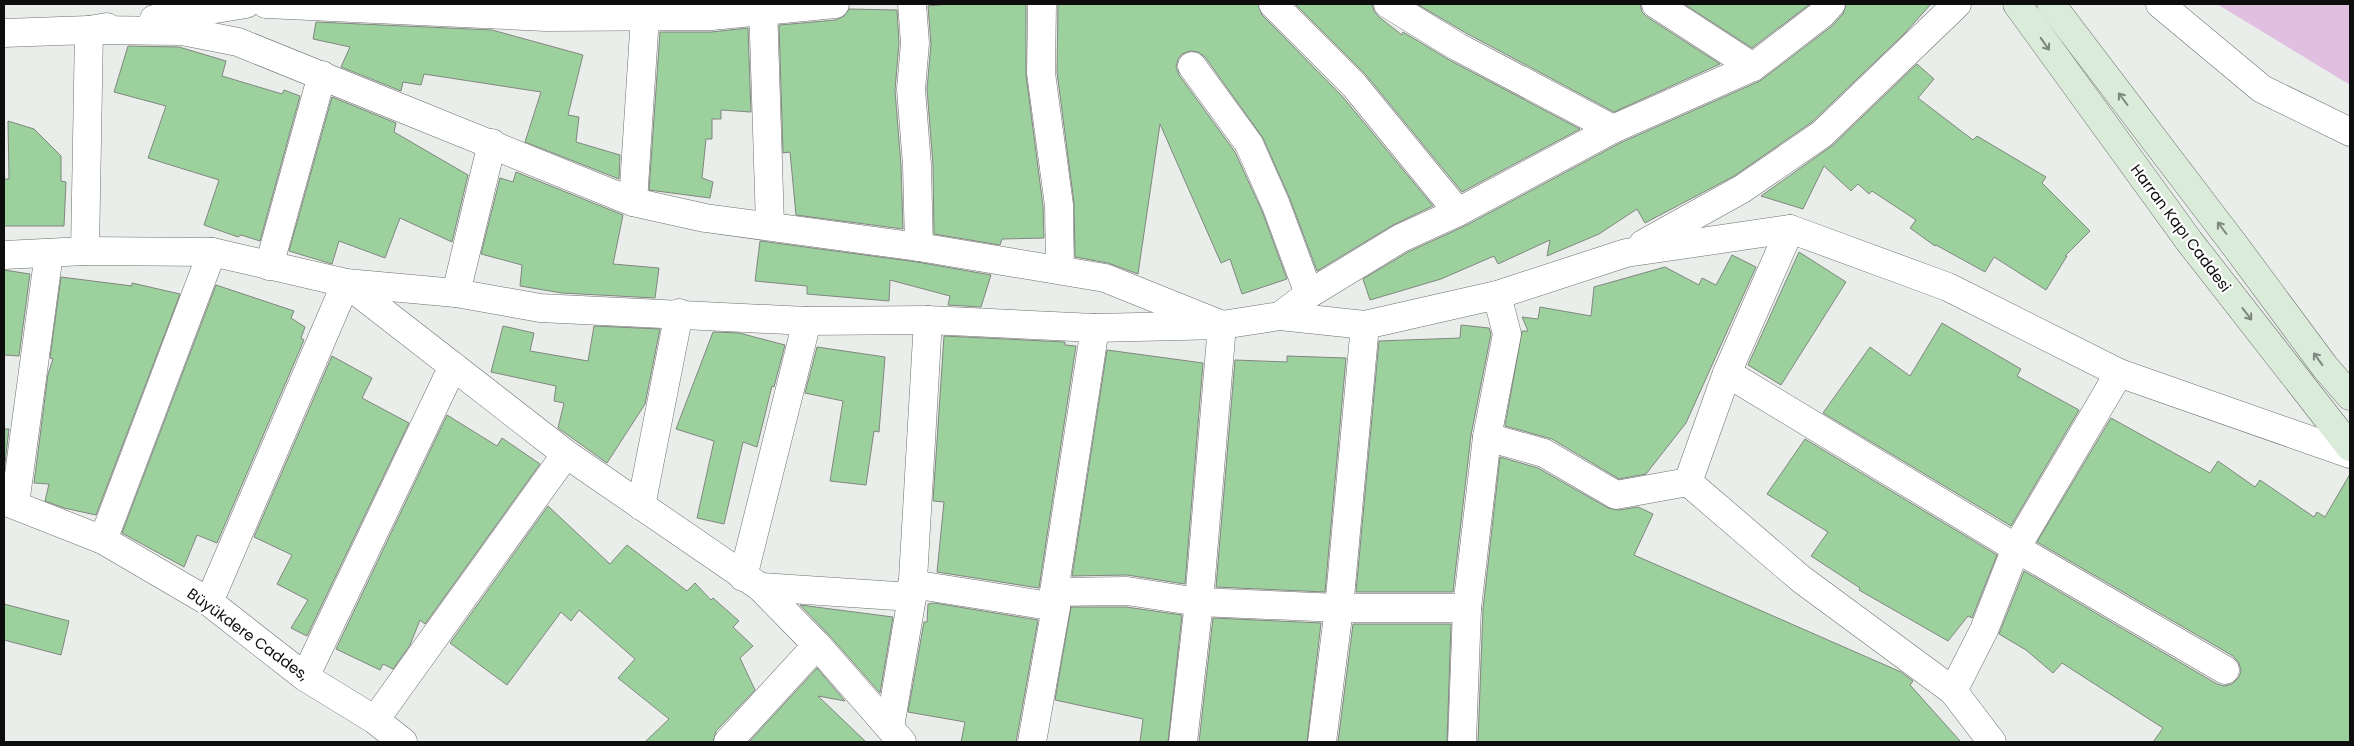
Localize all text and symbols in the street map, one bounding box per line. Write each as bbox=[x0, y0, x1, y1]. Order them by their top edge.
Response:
one-way arrow bbox=[2040, 37, 2050, 51]
one-way arrow bbox=[2118, 93, 2129, 106]
street label: Harran Kapı Caddesi bbox=[2126, 160, 2236, 296]
one-way arrow bbox=[2217, 221, 2227, 235]
one-way arrow bbox=[2241, 308, 2252, 321]
one-way arrow bbox=[2313, 353, 2324, 366]
street label: Büyükdere Caddes, bbox=[183, 583, 313, 685]

